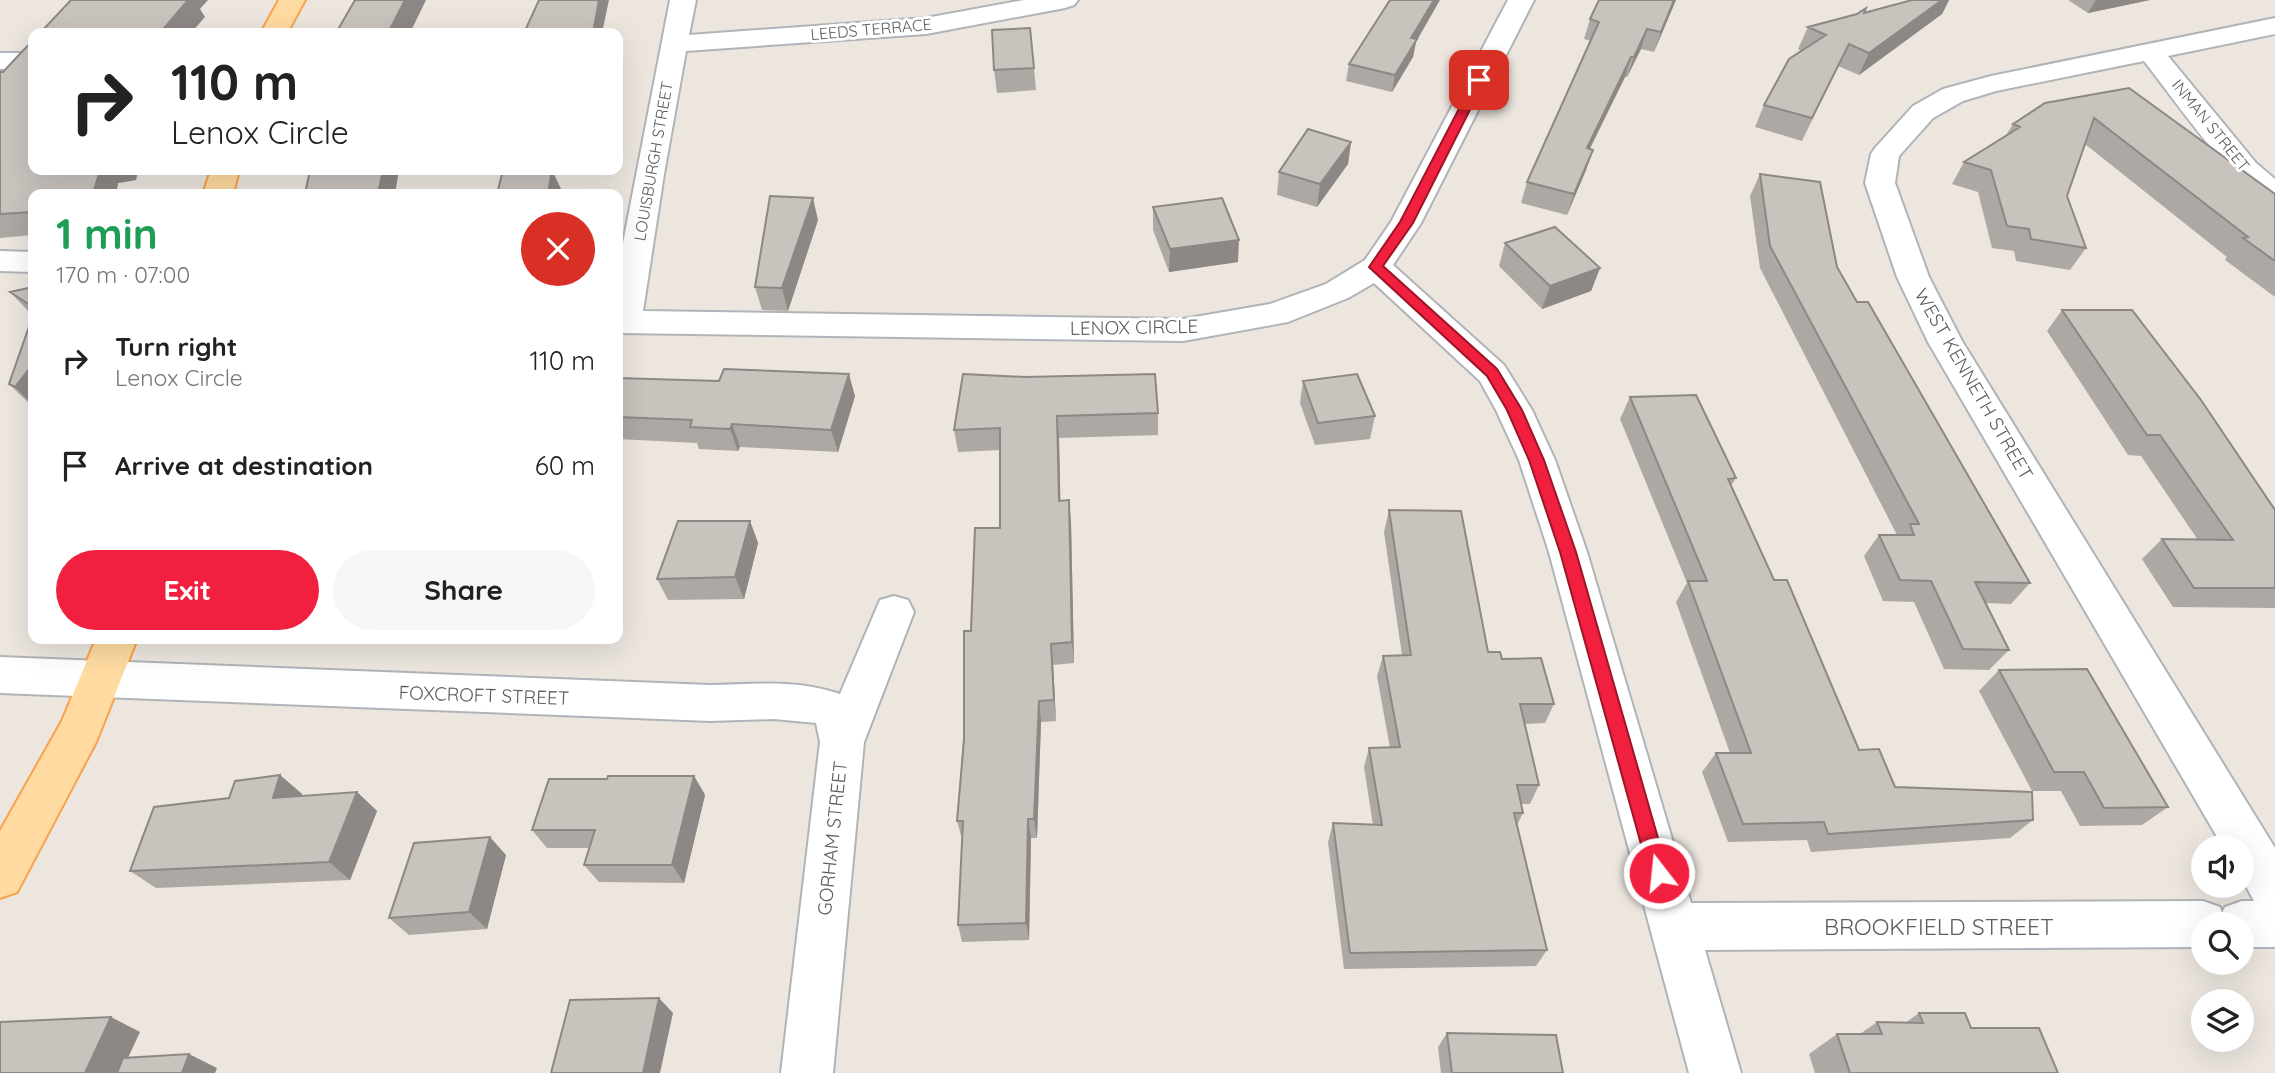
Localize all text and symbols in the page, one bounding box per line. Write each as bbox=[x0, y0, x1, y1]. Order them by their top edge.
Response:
street label: LEEDS TERRACE bbox=[810, 14, 932, 44]
pin bbox=[1449, 50, 1509, 110]
text: 110 m bbox=[171, 51, 298, 112]
icon: right bbox=[56, 56, 147, 147]
icon: arrive bbox=[1460, 61, 1498, 99]
street label: INMAN STREET bbox=[2168, 75, 2254, 175]
street label: LOUISBURGH STREET bbox=[629, 79, 677, 242]
text: Lenox Circle bbox=[171, 112, 349, 152]
text: 1 min bbox=[56, 207, 158, 260]
button: close bbox=[521, 212, 595, 286]
text: 170 m · 07:00 bbox=[56, 260, 190, 289]
street label: WEST KENNETH STREET bbox=[1909, 284, 2039, 484]
street label: LENOX CIRCLE bbox=[1070, 314, 1198, 340]
text: Turn right bbox=[115, 330, 237, 363]
icon: right bbox=[56, 342, 94, 380]
text: 110 m bbox=[529, 344, 595, 377]
text: Lenox Circle bbox=[115, 363, 243, 392]
icon: arrive bbox=[56, 447, 94, 485]
text: Arrive at destination bbox=[115, 449, 373, 482]
text: 60 m bbox=[535, 449, 595, 482]
button: Exit bbox=[56, 550, 319, 630]
button: Share bbox=[333, 550, 595, 630]
street label: FOXCROFT STREET bbox=[398, 680, 570, 710]
street label: GORHAM STREET bbox=[812, 760, 852, 916]
map controls bbox=[2191, 835, 2254, 1052]
button: sound bbox=[2191, 835, 2254, 898]
position arrow bbox=[1622, 836, 1696, 910]
street label: BROOKFIELD STREET bbox=[1824, 912, 2054, 941]
button: search bbox=[2191, 912, 2254, 975]
button: layers bbox=[2191, 989, 2254, 1052]

